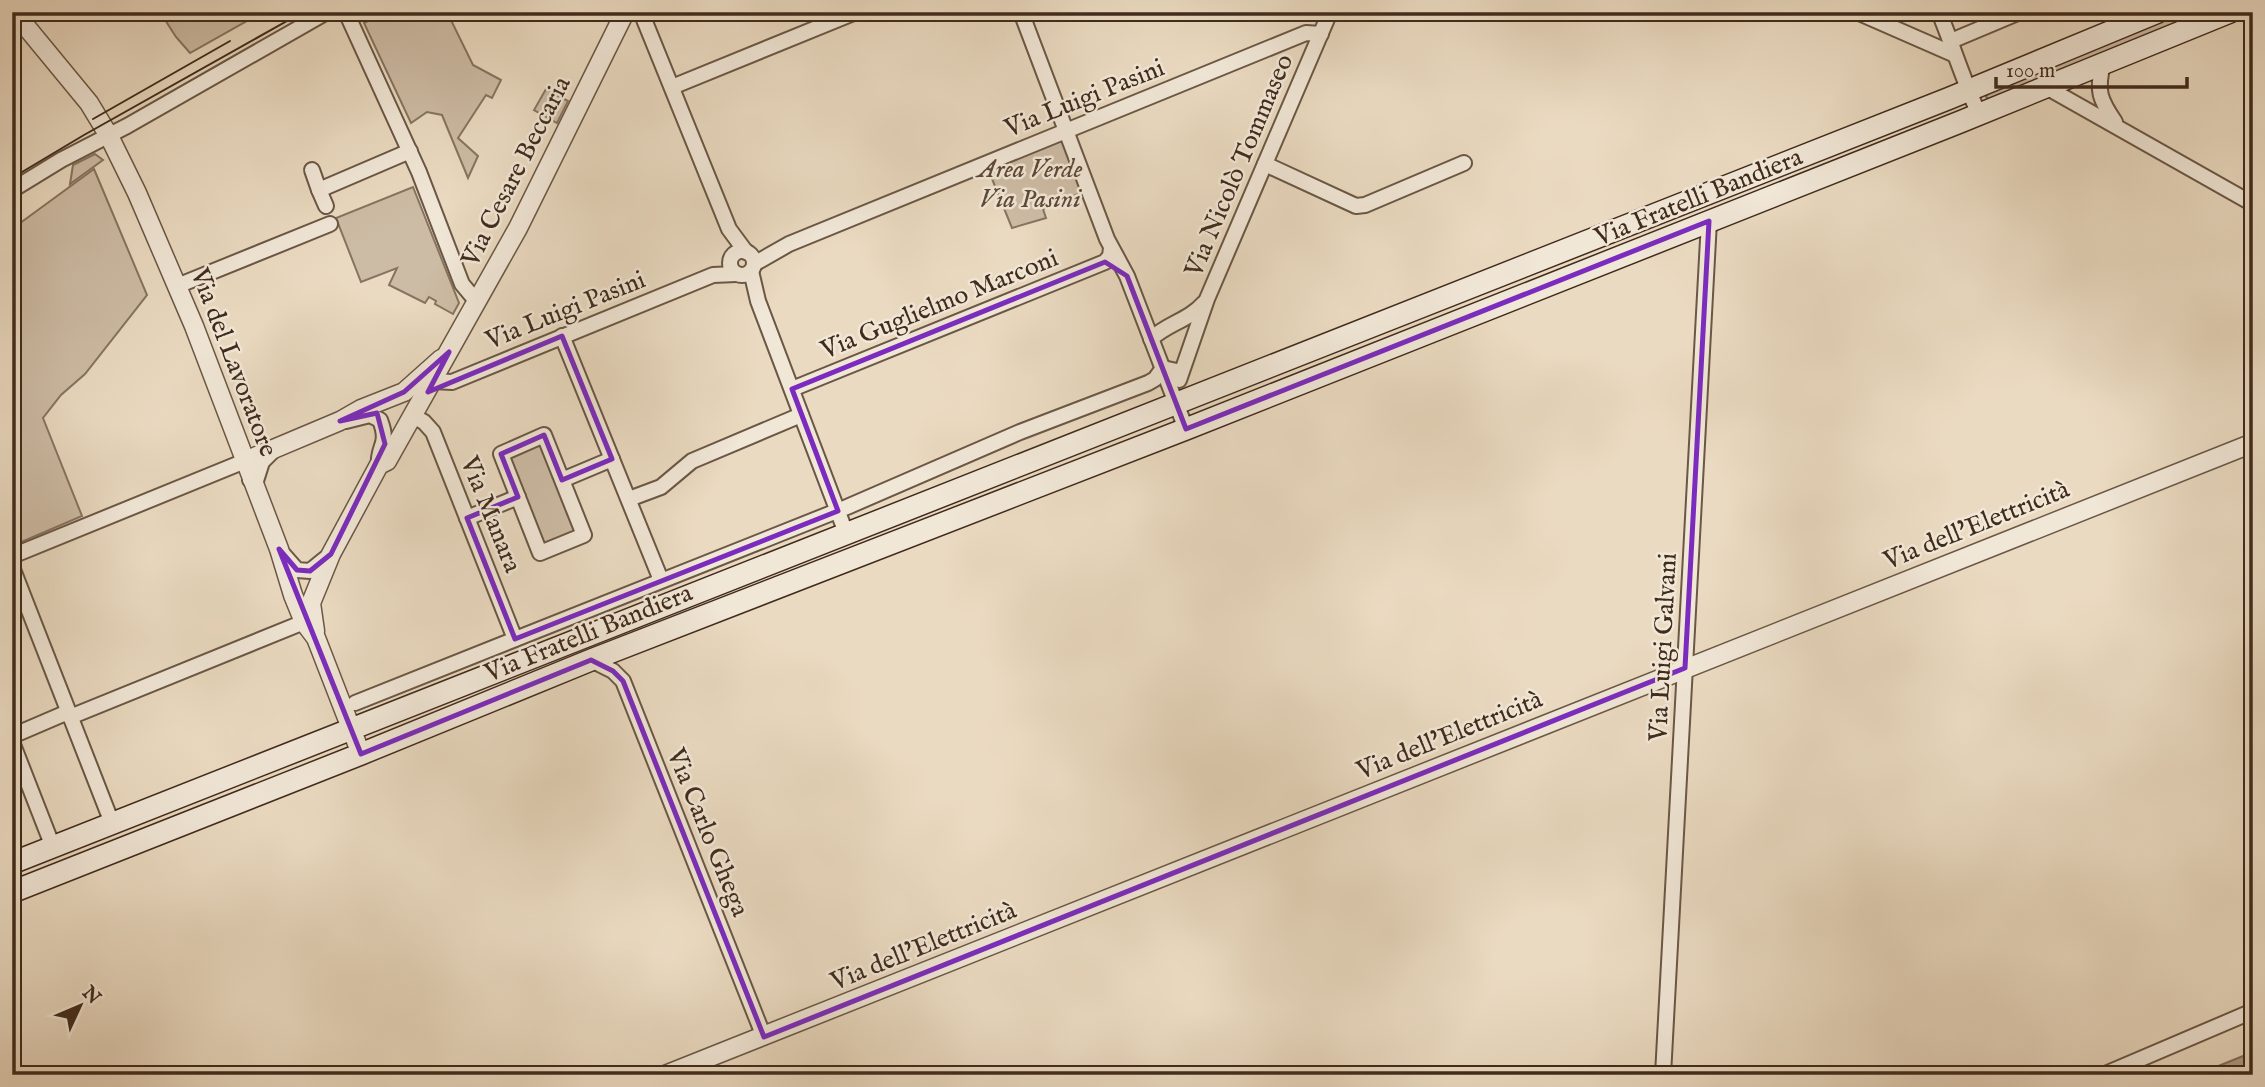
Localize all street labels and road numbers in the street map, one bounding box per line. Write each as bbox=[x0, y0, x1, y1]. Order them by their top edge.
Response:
street label: Via Nicolò Tommaseo bbox=[1177, 49, 1301, 283]
street label: Via Luigi Pasini bbox=[999, 51, 1169, 146]
street label: Via Cesare Beccaria bbox=[454, 70, 579, 273]
street label: Via Fratelli Bandiera bbox=[1589, 140, 1808, 255]
street label: Via Guglielmo Marconi bbox=[815, 242, 1063, 367]
street label: Via del Lavoratore bbox=[182, 263, 285, 461]
street label: Via Luigi Pasini bbox=[480, 263, 650, 358]
street label: Via Manara bbox=[452, 451, 529, 578]
street label: Via dell'Elettricità bbox=[1878, 473, 2075, 578]
street label: Via Luigi Galvani bbox=[1642, 552, 1685, 743]
street label: Via Fratelli Bandiera bbox=[479, 576, 698, 691]
street label: Via dell'Elettricità bbox=[1351, 683, 1548, 788]
street label: Via Carlo Ghega bbox=[658, 743, 757, 922]
street label: Via dell'Elettricità bbox=[825, 894, 1022, 999]

